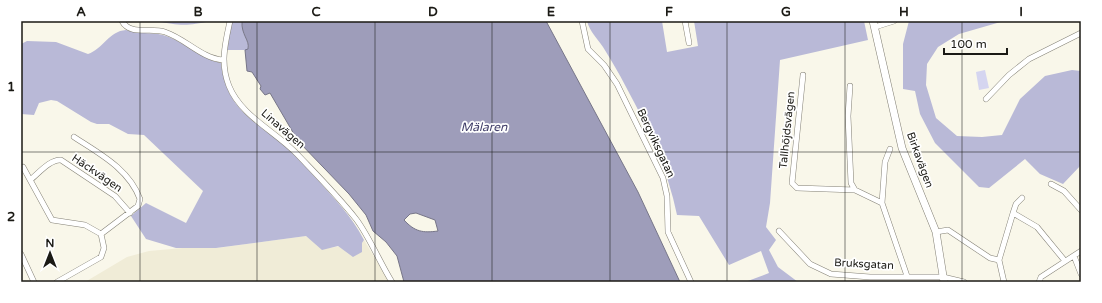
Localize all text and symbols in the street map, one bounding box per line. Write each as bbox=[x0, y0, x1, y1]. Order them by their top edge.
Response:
text: A bbox=[76, 4, 86, 20]
text: B bbox=[193, 4, 203, 20]
text: C bbox=[311, 4, 321, 20]
text: D bbox=[428, 4, 438, 20]
text: E bbox=[547, 4, 555, 20]
text: F bbox=[665, 4, 673, 20]
text: G bbox=[781, 4, 791, 20]
text: H bbox=[899, 4, 909, 20]
text: I bbox=[1019, 4, 1023, 20]
scale bar bbox=[944, 30, 1007, 56]
text: 100 m bbox=[950, 37, 987, 51]
text: 1 bbox=[7, 79, 15, 95]
street label: Tallhöjdsvägen bbox=[776, 91, 798, 169]
street label: Linavägen bbox=[258, 106, 308, 152]
street label: Bergviksgatan bbox=[634, 106, 678, 180]
water label: Mälaren bbox=[461, 120, 508, 134]
street label: Birkavägen bbox=[904, 130, 936, 190]
street label: Häckvägen bbox=[69, 151, 125, 195]
text: 2 bbox=[7, 209, 15, 225]
north arrow bbox=[30, 233, 70, 273]
text: N bbox=[46, 237, 54, 250]
street label: Bruksgatan bbox=[834, 256, 894, 272]

